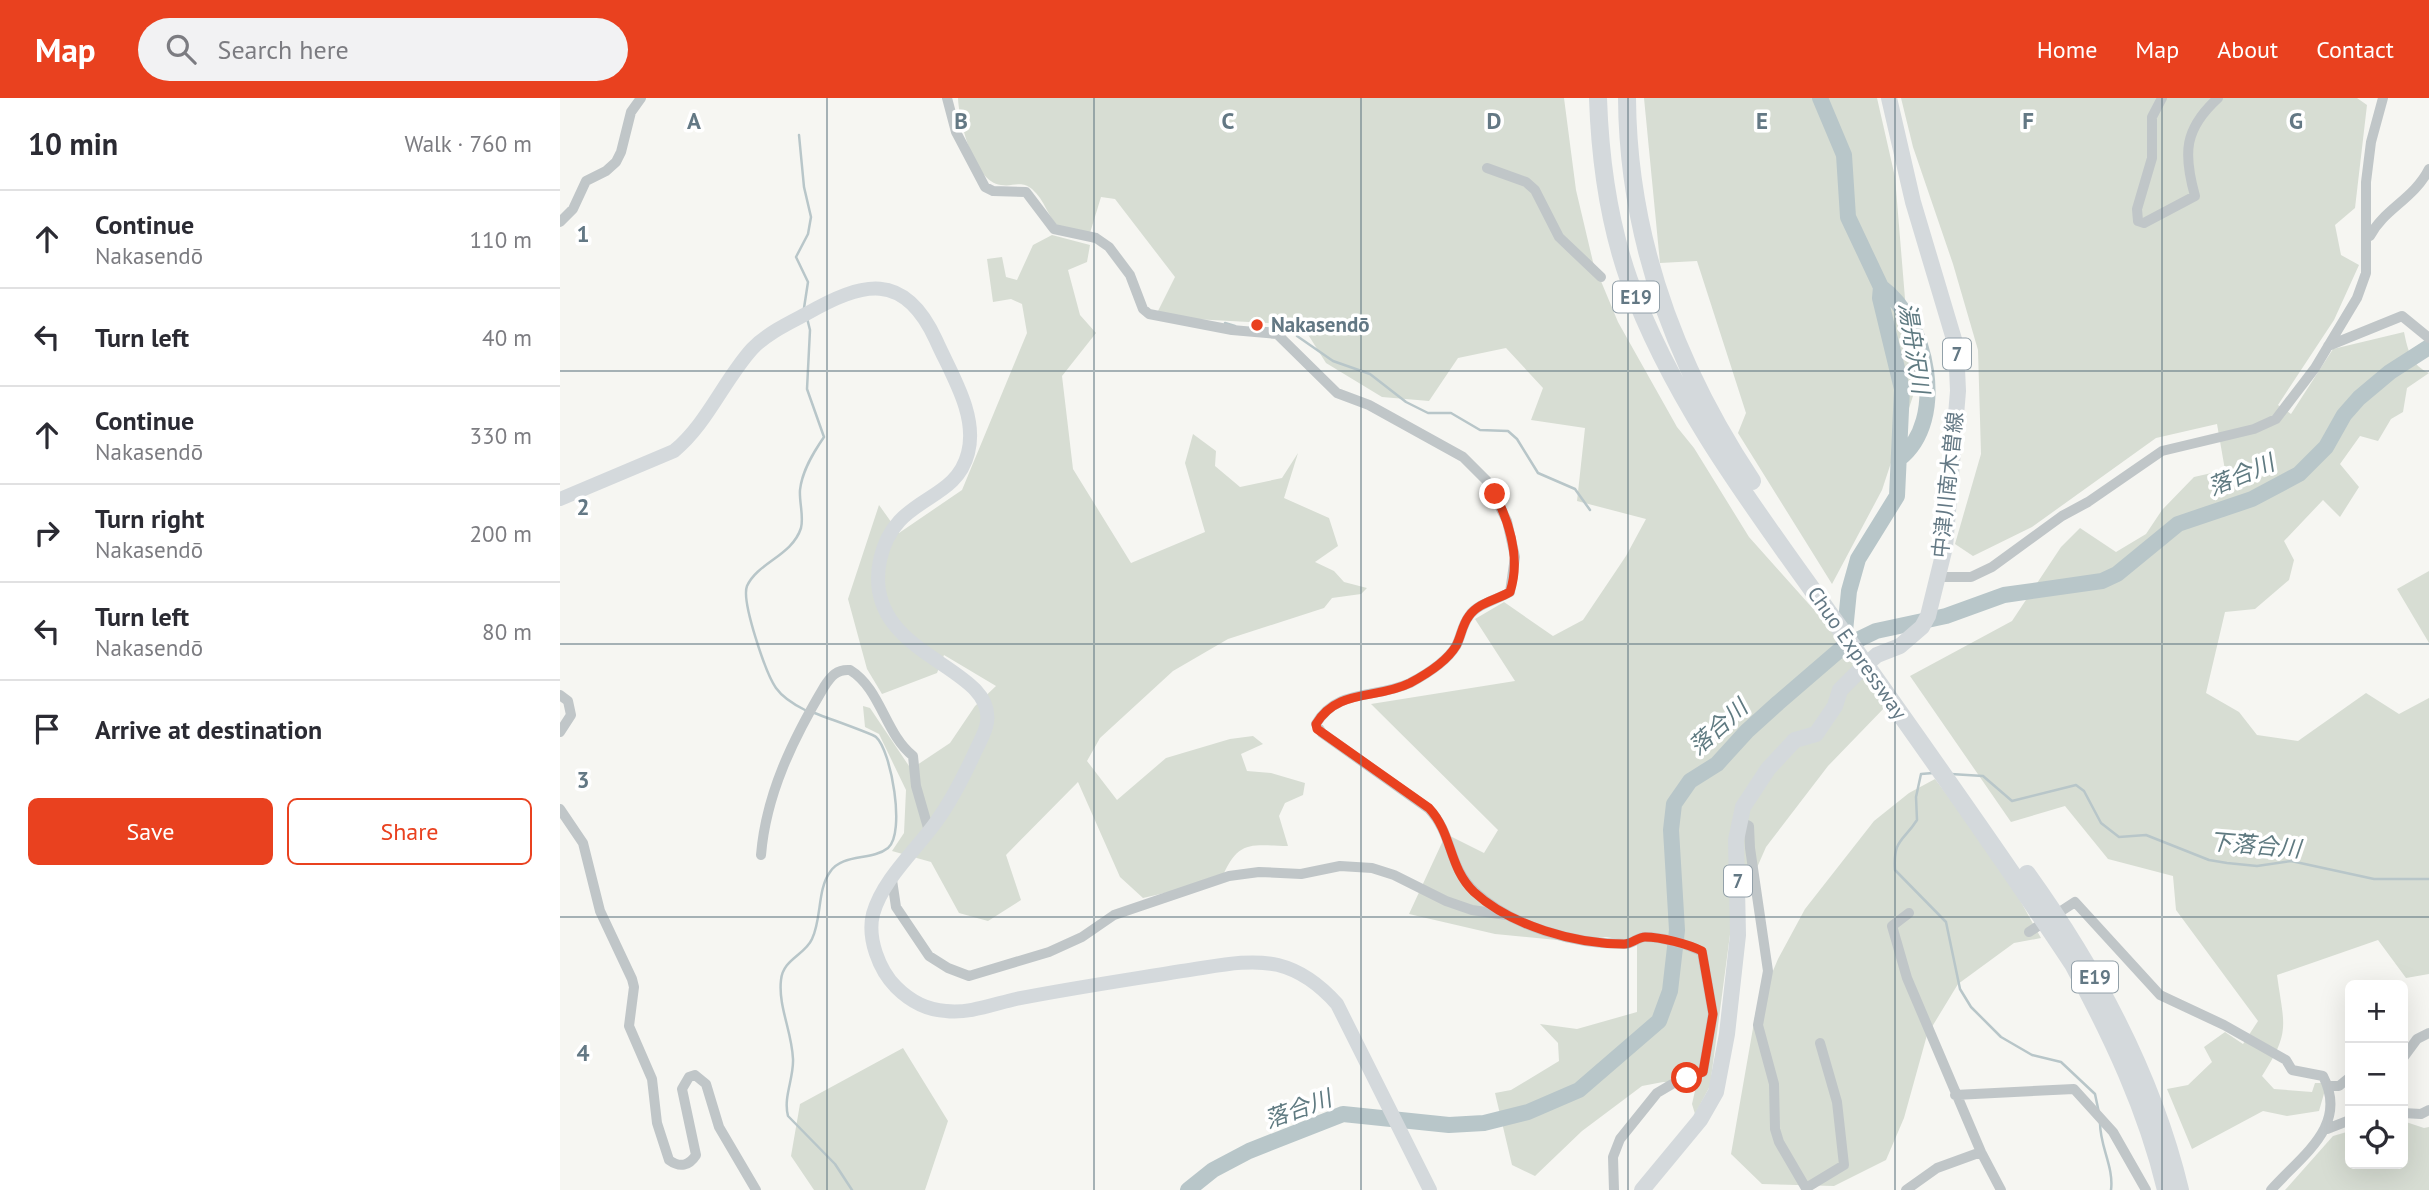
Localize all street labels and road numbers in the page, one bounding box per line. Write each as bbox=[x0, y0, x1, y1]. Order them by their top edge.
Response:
road number: E19 bbox=[1613, 281, 1659, 312]
road number: 7 bbox=[1943, 338, 1971, 370]
street label: 中津川南木曽線 bbox=[1926, 410, 1969, 559]
street label: Chuo Expressway bbox=[1802, 581, 1913, 725]
road number: 7 bbox=[1724, 866, 1752, 896]
road number: E19 bbox=[2072, 962, 2118, 992]

